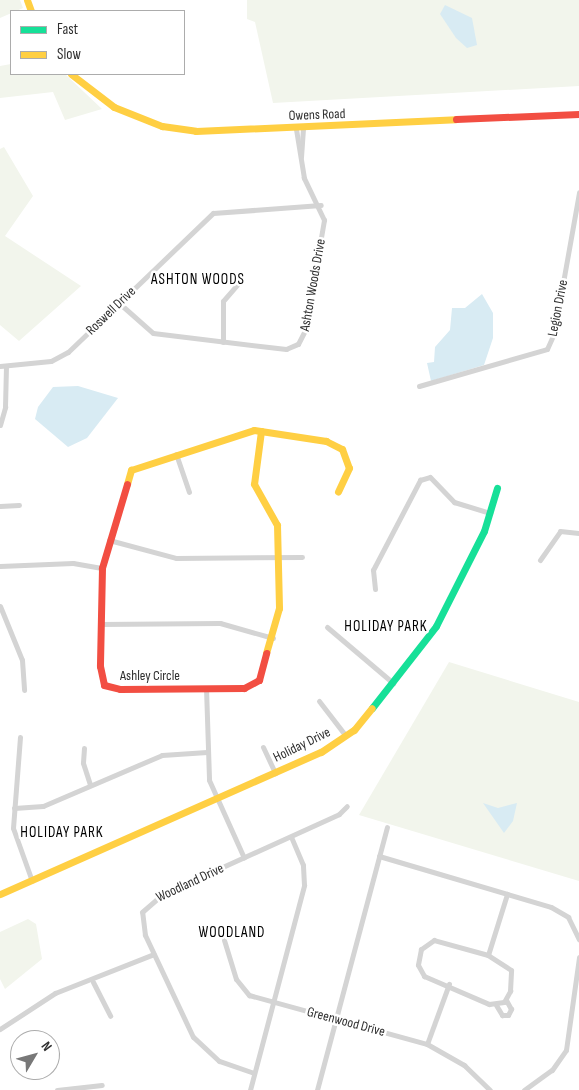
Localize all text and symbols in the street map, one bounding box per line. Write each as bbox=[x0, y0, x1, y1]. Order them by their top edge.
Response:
legend bbox=[10, 10, 185, 75]
text: Fast bbox=[57, 20, 78, 39]
text: Slow bbox=[57, 45, 81, 64]
street label: Owens Road bbox=[288, 106, 346, 124]
street label: Ashton Woods Drive bbox=[297, 238, 329, 332]
district label: ASHTON WOODS bbox=[150, 271, 246, 289]
street label: Legion Drive bbox=[544, 278, 572, 338]
street label: Roswell Drive bbox=[83, 283, 139, 339]
district label: HOLIDAY PARK bbox=[343, 618, 429, 636]
street label: Ashley Circle bbox=[120, 668, 180, 684]
street label: Holiday Drive bbox=[271, 724, 333, 766]
district label: HOLIDAY PARK bbox=[19, 824, 105, 842]
street label: Woodland Drive bbox=[153, 860, 227, 906]
district label: WOODLAND bbox=[198, 924, 266, 942]
street label: Greenwood Drive bbox=[305, 1004, 387, 1040]
north arrow bbox=[10, 1030, 60, 1080]
text: N bbox=[38, 1038, 56, 1054]

